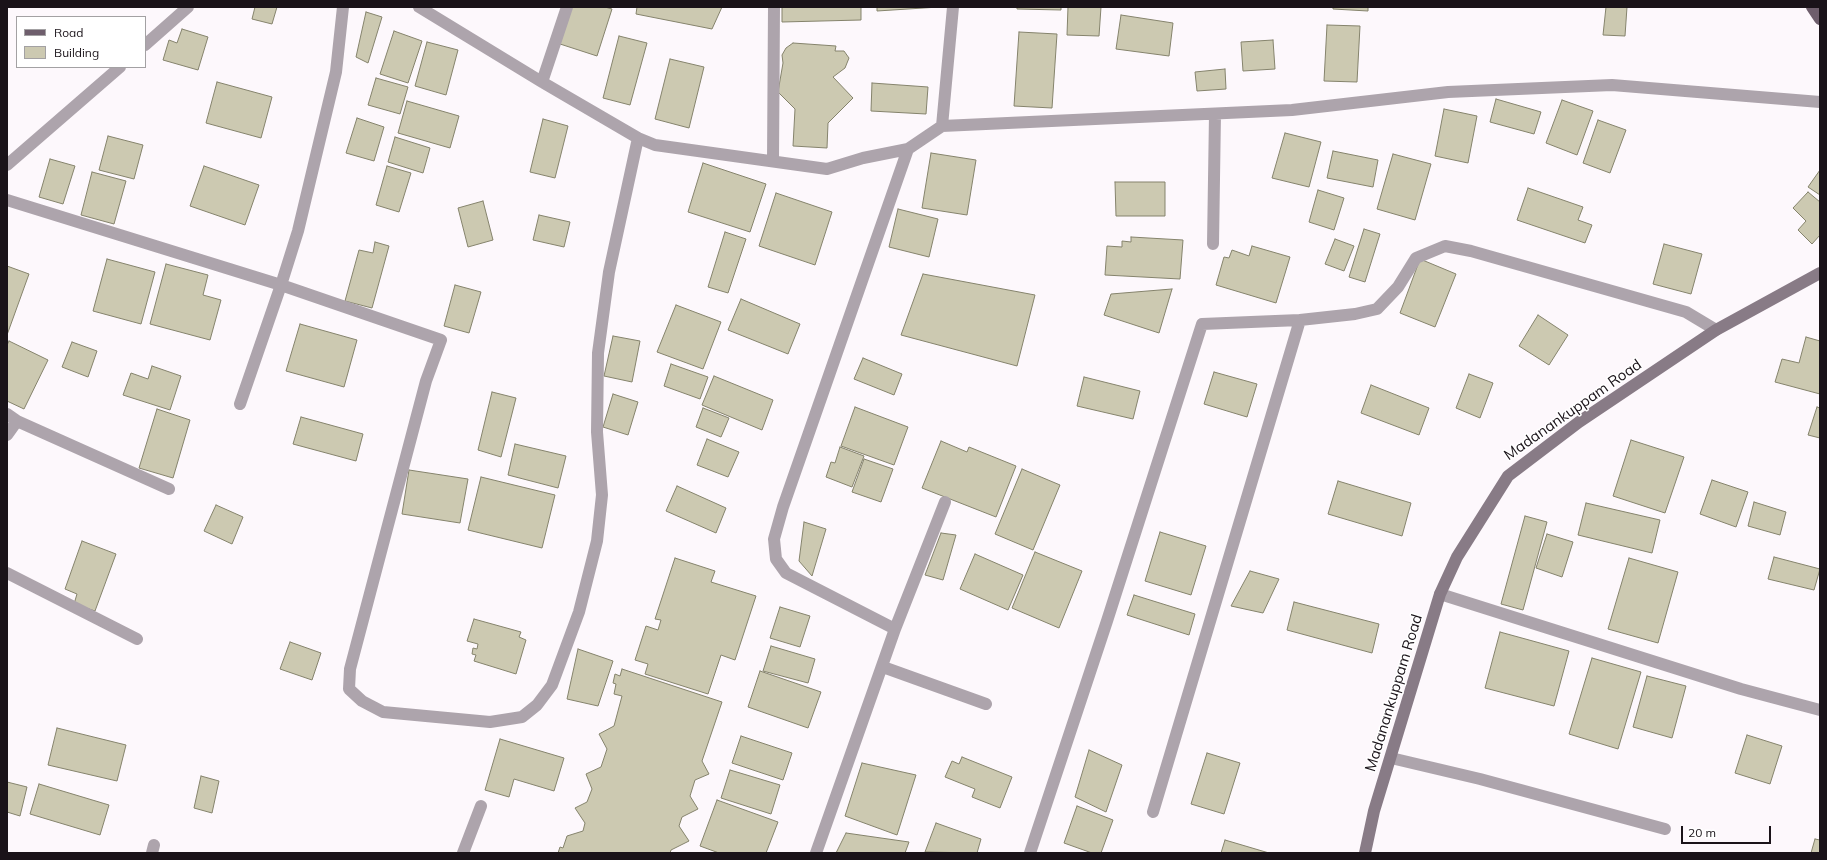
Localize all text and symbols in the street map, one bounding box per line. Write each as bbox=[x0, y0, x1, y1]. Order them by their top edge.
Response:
legend bbox=[16, 16, 146, 68]
text: Road bbox=[54, 25, 83, 40]
text: Building bbox=[54, 45, 99, 60]
street label: Madanankuppam Road bbox=[1501, 356, 1645, 464]
street label: Madanankuppam Road bbox=[1361, 612, 1427, 774]
scale bar bbox=[1683, 818, 1773, 844]
text: 20 m bbox=[1688, 825, 1716, 840]

